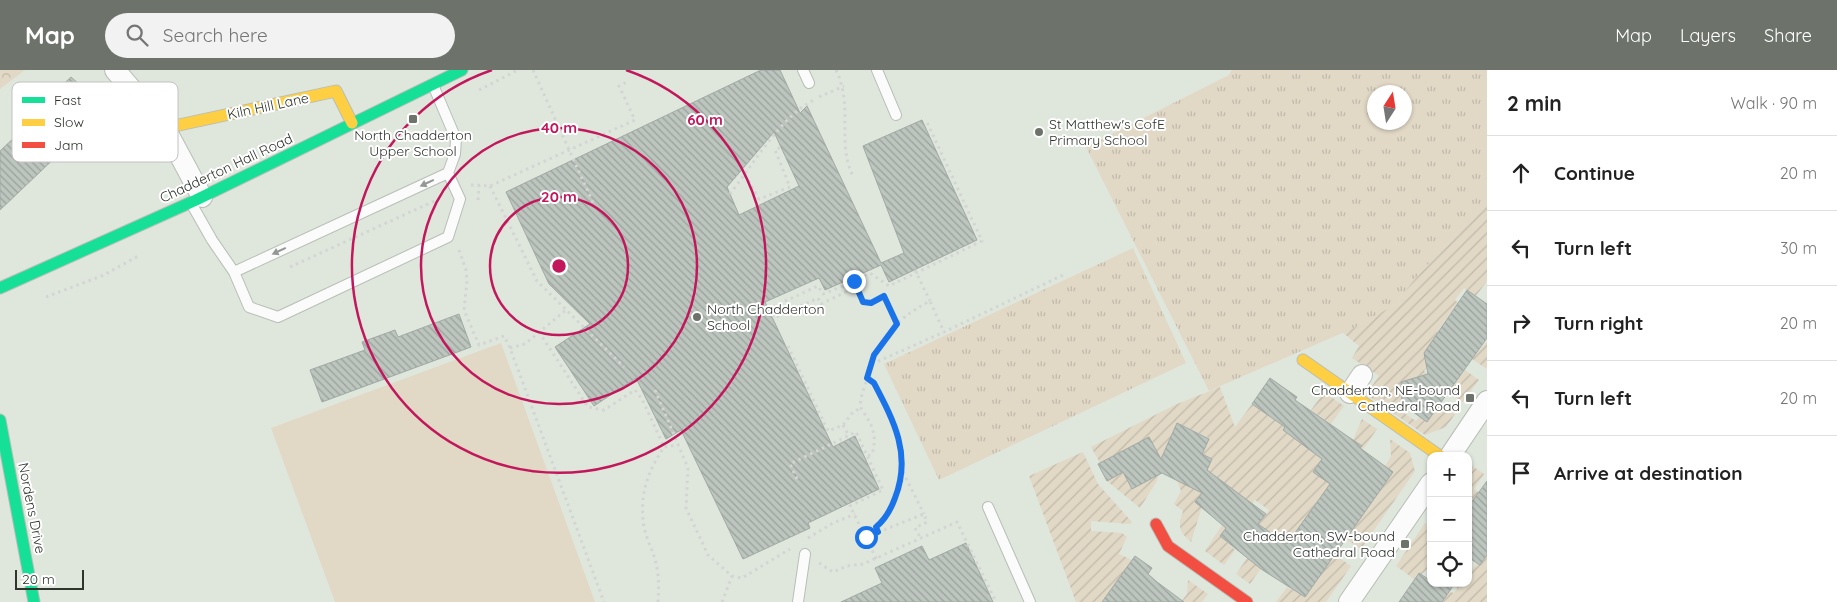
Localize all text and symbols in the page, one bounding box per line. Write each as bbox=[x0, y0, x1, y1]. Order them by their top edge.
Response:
search box bbox=[105, 13, 455, 58]
text: Map bbox=[25, 20, 75, 50]
icon: search bbox=[123, 21, 151, 49]
text: Search here bbox=[163, 23, 268, 47]
text: Map bbox=[1615, 24, 1652, 47]
text: Layers bbox=[1680, 24, 1736, 47]
text: Share bbox=[1764, 24, 1812, 47]
legend bbox=[12, 82, 178, 162]
north arrow bbox=[1367, 85, 1412, 130]
street label: Kiln Hill Lane bbox=[226, 89, 310, 123]
text: 2 min bbox=[1507, 90, 1562, 116]
text: Fast bbox=[54, 91, 82, 109]
text: Walk · 90 m bbox=[1730, 93, 1817, 113]
text: 60 m bbox=[687, 110, 723, 129]
text: Slow bbox=[54, 113, 84, 131]
marker: North Chadderton Upper School bbox=[407, 113, 419, 125]
place label: St Matthew's CofE Primary School bbox=[1049, 115, 1165, 149]
text: 40 m bbox=[541, 118, 577, 137]
place label: North Chadderton Upper School bbox=[354, 126, 472, 160]
marker: St Matthew's CofE Primary School bbox=[1033, 126, 1045, 138]
street label: Chadderton Hall Road bbox=[157, 129, 295, 207]
text: Jam bbox=[54, 136, 83, 154]
icon: ahead bbox=[1507, 159, 1535, 187]
text: Continue bbox=[1554, 161, 1635, 185]
text: 20 m bbox=[1780, 163, 1817, 183]
one-way arrow bbox=[419, 179, 434, 187]
text: 20 m bbox=[541, 187, 577, 206]
icon: left bbox=[1507, 234, 1535, 262]
text: Turn left bbox=[1554, 236, 1632, 260]
text: 30 m bbox=[1780, 238, 1817, 258]
one-way arrow bbox=[272, 247, 286, 255]
centre of rings bbox=[550, 257, 568, 275]
route end bbox=[843, 270, 866, 293]
place label: North Chadderton School bbox=[707, 300, 825, 334]
icon: right bbox=[1507, 309, 1535, 337]
marker: North Chadderton School bbox=[691, 311, 703, 323]
text: Turn right bbox=[1554, 311, 1643, 335]
text: 20 m bbox=[1780, 313, 1817, 333]
place label: Chadderton, NE-bound Cathedral Road bbox=[1311, 381, 1460, 415]
icon: left bbox=[1507, 384, 1535, 412]
text: Turn left bbox=[1554, 386, 1632, 410]
text: 20 m bbox=[1780, 388, 1817, 408]
marker: Chadderton, NE-bound Cathedral Road bbox=[1464, 392, 1476, 404]
map controls bbox=[1427, 452, 1472, 587]
button: + bbox=[1427, 452, 1472, 497]
icon: arrive bbox=[1507, 459, 1535, 487]
street label: Nordens Drive bbox=[14, 461, 50, 555]
text: Arrive at destination bbox=[1554, 461, 1743, 485]
button: − bbox=[1427, 497, 1472, 542]
route start bbox=[855, 526, 878, 549]
place label: Chadderton, SW-bound Cathedral Road bbox=[1243, 527, 1395, 561]
marker: Chadderton, SW-bound Cathedral Road bbox=[1399, 538, 1411, 550]
button: locate bbox=[1427, 542, 1472, 587]
scale bar bbox=[15, 567, 84, 590]
text: 20 m bbox=[22, 570, 55, 588]

